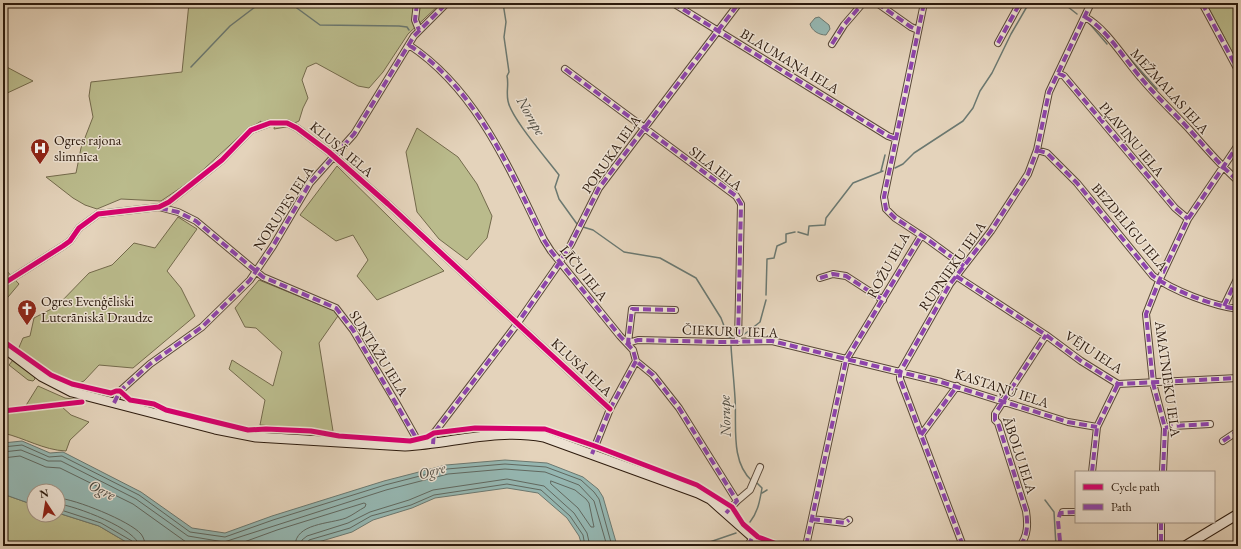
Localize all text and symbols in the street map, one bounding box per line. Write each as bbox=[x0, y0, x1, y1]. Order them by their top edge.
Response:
street label: BLAUMAŅA IELA bbox=[737, 24, 843, 98]
street label: MEŽMALAS IELA bbox=[1127, 44, 1213, 138]
water label: Norupe bbox=[512, 92, 551, 139]
street label: PĻAVIŅU IELA bbox=[1095, 98, 1169, 180]
street label: PORUKA IELA bbox=[577, 111, 645, 197]
street label: KLUSĀ IELA bbox=[307, 117, 378, 181]
place label: Ogres rajona slimnīca bbox=[54, 131, 122, 165]
hospital icon: Ogres rajona slimnīca bbox=[29, 137, 51, 165]
street label: SILA IELA bbox=[686, 142, 746, 195]
street label: NORUPES IELA bbox=[249, 162, 317, 254]
street label: BEZDELĪGU IELA bbox=[1088, 179, 1172, 275]
street label: RŪPNIEKU IELA bbox=[915, 218, 990, 314]
street label: ROŽU IELA bbox=[862, 229, 914, 301]
street label: LĪČU IELA bbox=[556, 241, 612, 305]
place label: Ogres Evenģēliski Luterāniskā Draudze bbox=[41, 292, 154, 326]
church icon: Ogres Evenģēliski Luterāniskā Draudze bbox=[16, 298, 38, 326]
street label: SUNTAŽU IELA bbox=[345, 307, 413, 400]
street label: AMATNIEKU IELA bbox=[1151, 319, 1185, 438]
street label: ČIEKURU IELA bbox=[682, 320, 779, 342]
street label: VĒJU IELA bbox=[1062, 327, 1127, 378]
street label: KLUSĀ IELA bbox=[547, 334, 617, 400]
street label: KASTAŅU IELA bbox=[953, 364, 1052, 412]
water label: Norupe bbox=[714, 394, 735, 438]
street label: ĀBOLU IELA bbox=[999, 413, 1041, 496]
water label: Ogre bbox=[416, 458, 448, 483]
legend bbox=[1075, 471, 1215, 523]
water label: Ogre bbox=[86, 475, 120, 504]
text: Cycle path bbox=[1111, 479, 1160, 495]
north arrow bbox=[26, 483, 66, 523]
text: N bbox=[38, 485, 50, 501]
text: Path bbox=[1111, 499, 1132, 515]

